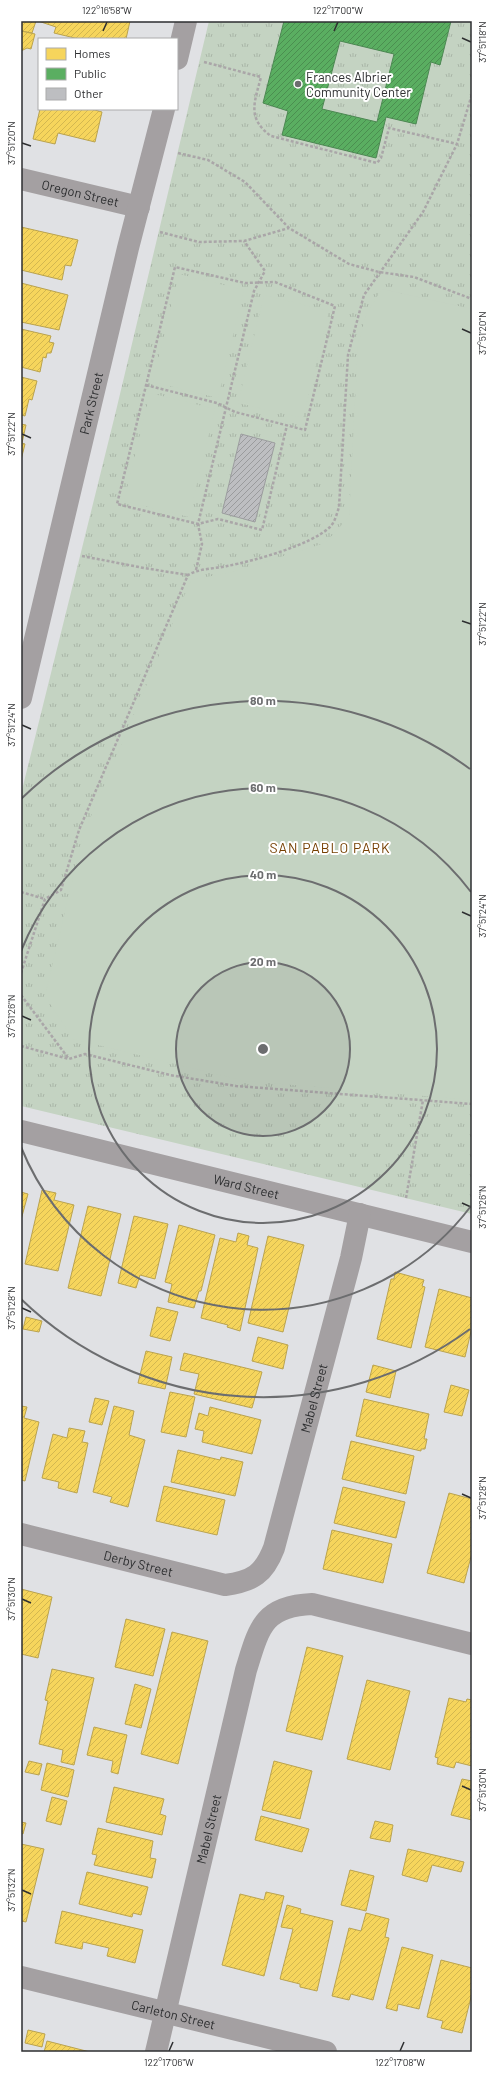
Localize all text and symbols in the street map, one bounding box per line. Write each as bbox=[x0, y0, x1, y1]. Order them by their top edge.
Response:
text: 122°16'58"W bbox=[82, 4, 132, 16]
text: 122°17'00"W bbox=[313, 4, 363, 16]
text: 37°51'18"N bbox=[476, 21, 488, 63]
legend bbox=[38, 38, 178, 110]
text: Homes bbox=[74, 46, 111, 60]
text: Public bbox=[74, 66, 106, 80]
place label: Frances Albrier Community Center bbox=[306, 69, 411, 100]
marker: Frances Albrier Community Center bbox=[293, 79, 303, 89]
text: Other bbox=[74, 86, 104, 100]
text: 37°51'20"N bbox=[5, 121, 17, 165]
street label: Oregon Street bbox=[40, 176, 121, 210]
text: 37°51'20"N bbox=[476, 311, 488, 355]
street label: Park Street bbox=[76, 370, 106, 436]
text: 37°51'22"N bbox=[5, 412, 17, 456]
text: 37°51'22"N bbox=[476, 602, 488, 646]
text: 80 m bbox=[250, 693, 276, 707]
text: 37°51'24"N bbox=[5, 703, 17, 747]
text: 60 m bbox=[250, 780, 276, 794]
district label: SAN PABLO PARK bbox=[269, 839, 391, 856]
text: 40 m bbox=[250, 867, 276, 881]
text: 37°51'24"N bbox=[476, 894, 488, 938]
text: 20 m bbox=[250, 954, 276, 968]
text: 37°51'26"N bbox=[5, 994, 17, 1038]
centre of rings bbox=[256, 1042, 270, 1056]
street label: Ward Street bbox=[212, 1171, 281, 1202]
text: 37°51'26"N bbox=[476, 1185, 488, 1229]
text: 37°51'28"N bbox=[5, 1286, 17, 1330]
street label: Mabel Street bbox=[297, 1362, 331, 1435]
text: 37°51'28"N bbox=[476, 1476, 488, 1520]
street label: Derby Street bbox=[102, 1547, 175, 1580]
text: 37°51'30"N bbox=[5, 1577, 17, 1621]
text: 37°51'30"N bbox=[476, 1768, 488, 1812]
street label: Mabel Street bbox=[193, 1793, 224, 1866]
text: 37°51'32"N bbox=[5, 1868, 17, 1912]
street label: Carleton Street bbox=[130, 1996, 217, 2033]
text: 122°17'06"W bbox=[144, 2056, 194, 2068]
text: 122°17'08"W bbox=[375, 2056, 425, 2068]

